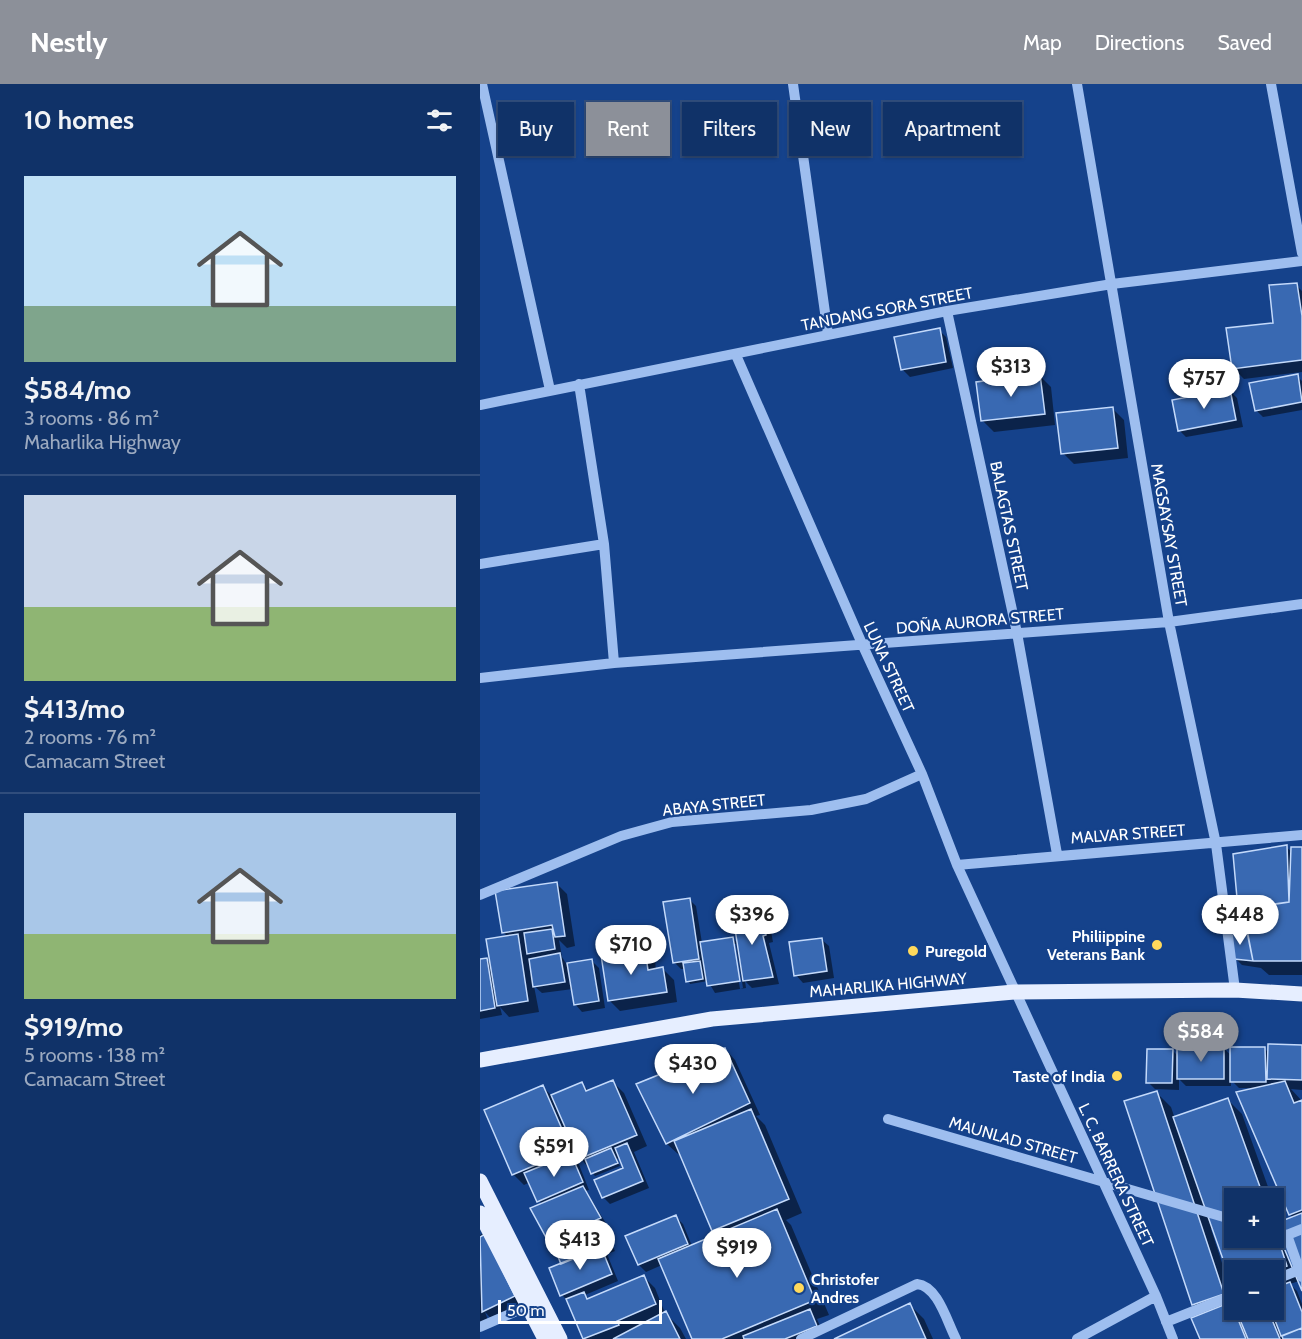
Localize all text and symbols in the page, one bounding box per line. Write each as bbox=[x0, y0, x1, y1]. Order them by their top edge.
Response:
text: Nestly bbox=[30, 25, 108, 59]
text: Map bbox=[1023, 30, 1062, 55]
text: Directions bbox=[1095, 30, 1184, 55]
text: Saved bbox=[1217, 30, 1272, 55]
chip: Buy bbox=[498, 102, 574, 156]
chip: Rent bbox=[586, 102, 670, 156]
chip: Filters bbox=[682, 102, 777, 156]
chip: New bbox=[789, 102, 871, 156]
chip: Apartment bbox=[883, 102, 1022, 156]
text: 10 homes bbox=[24, 104, 134, 136]
icon: filters bbox=[423, 104, 456, 137]
icon: home bbox=[186, 215, 294, 323]
street label: TANDANG SORA STREET bbox=[800, 283, 975, 335]
pin: $313 bbox=[975, 347, 1047, 398]
text: $313 bbox=[991, 354, 1031, 378]
pin: $757 bbox=[1168, 359, 1240, 410]
text: $757 bbox=[1183, 366, 1225, 390]
text: $584/mo bbox=[24, 374, 131, 406]
text: 3 rooms · 86 m² bbox=[24, 406, 159, 430]
text: Maharlika Highway bbox=[24, 430, 181, 454]
street label: BALAGTAS STREET bbox=[986, 459, 1032, 593]
street label: MAGSAYSAY STREET bbox=[1147, 462, 1191, 609]
icon: home bbox=[186, 534, 294, 642]
street label: DOÑA AURORA STREET bbox=[895, 604, 1065, 638]
street label: LUNA STREET bbox=[860, 619, 918, 716]
text: $413/mo bbox=[24, 693, 125, 725]
text: 2 rooms · 76 m² bbox=[24, 725, 156, 749]
text: Camacam Street bbox=[24, 749, 165, 773]
street label: ABAYA STREET bbox=[662, 790, 767, 820]
street label: MALVAR STREET bbox=[1070, 820, 1187, 847]
icon: home bbox=[186, 852, 294, 960]
pin: $396 bbox=[716, 895, 788, 946]
pin: $448 bbox=[1204, 895, 1276, 946]
text: $396 bbox=[730, 902, 774, 926]
text: $448 bbox=[1216, 902, 1264, 926]
pin: $710 bbox=[595, 925, 667, 976]
place label: Philiippine Veterans Bank bbox=[1047, 927, 1145, 964]
text: $710 bbox=[609, 932, 653, 956]
marker: Philiippine Veterans Bank bbox=[1150, 938, 1164, 952]
place label: Puregold bbox=[925, 942, 987, 961]
marker: Puregold bbox=[906, 944, 920, 958]
street label: MAHARLIKA HIGHWAY bbox=[808, 969, 969, 1001]
text: $919/mo bbox=[24, 1011, 123, 1043]
pin: $584 bbox=[1165, 1012, 1237, 1063]
text: $584 bbox=[1178, 1019, 1224, 1043]
text: 5 rooms · 138 m² bbox=[24, 1043, 165, 1067]
pin: $430 bbox=[657, 1044, 729, 1095]
text: $430 bbox=[669, 1051, 717, 1075]
text: Camacam Street bbox=[24, 1067, 165, 1091]
place label: Taste of India bbox=[1013, 1067, 1105, 1086]
marker: Taste of India bbox=[1110, 1069, 1124, 1083]
street label: L. C. BARRERA STREET bbox=[1074, 1100, 1158, 1250]
street label: MAUNLAD STREET bbox=[947, 1113, 1080, 1167]
pin: $591 bbox=[518, 1127, 590, 1178]
text: $591 bbox=[534, 1134, 574, 1158]
map controls bbox=[1224, 1188, 1284, 1320]
button: + bbox=[1224, 1188, 1284, 1248]
pin: $413 bbox=[544, 1220, 616, 1271]
text: $413 bbox=[559, 1227, 601, 1251]
pin: $919 bbox=[701, 1228, 773, 1279]
text: $919 bbox=[716, 1235, 758, 1259]
button: − bbox=[1224, 1260, 1284, 1320]
place label: Christofer Andres bbox=[811, 1270, 880, 1307]
marker: Christofer Andres bbox=[792, 1281, 806, 1295]
scale bar bbox=[498, 1297, 662, 1324]
text: 50 m bbox=[507, 1301, 544, 1320]

